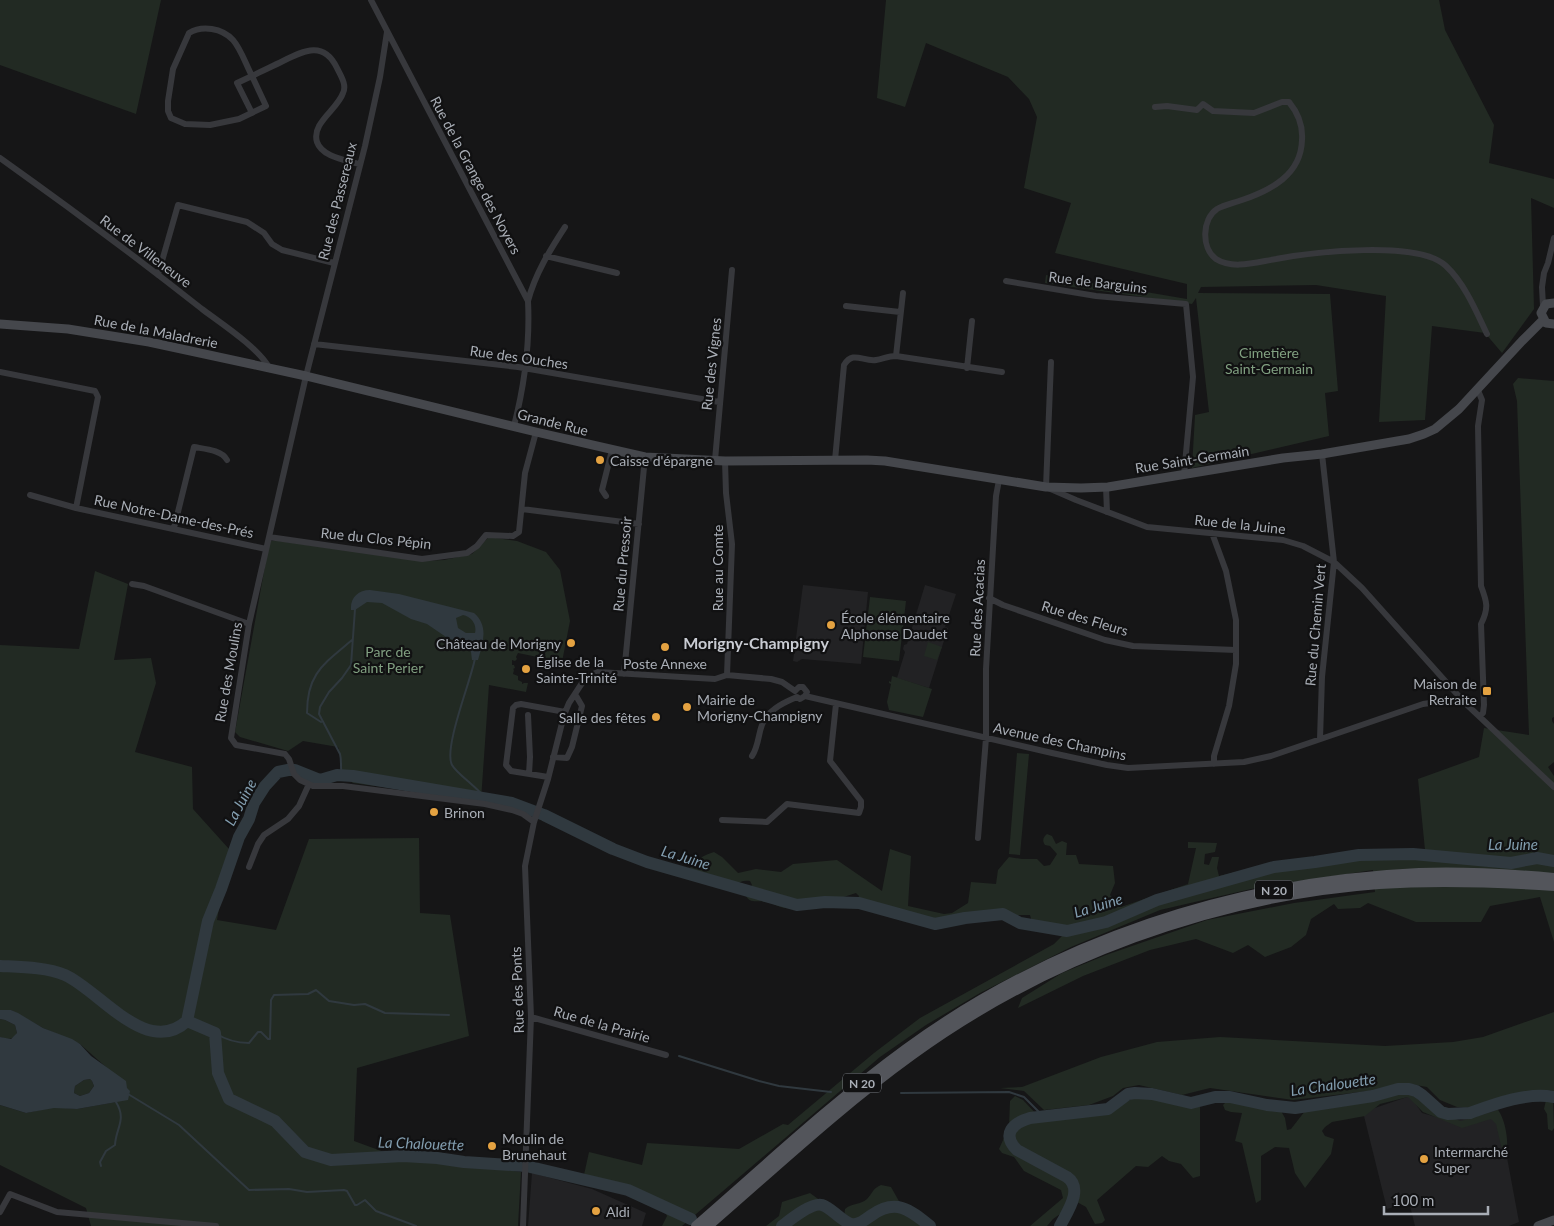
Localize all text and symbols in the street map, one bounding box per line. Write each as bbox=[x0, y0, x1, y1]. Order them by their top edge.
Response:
street label: Rue de la Grange des Noyers bbox=[427, 93, 525, 257]
street label: Rue des Passereaux bbox=[314, 140, 360, 262]
street label: Rue de Villeneuve bbox=[97, 211, 195, 291]
street label: Rue de Barguins bbox=[1048, 268, 1148, 296]
street label: Rue de la Maladrerie bbox=[93, 311, 219, 351]
street label: Rue des Vignes bbox=[698, 317, 724, 411]
street label: Rue des Ouches bbox=[469, 342, 569, 372]
park label: Cimetière Saint-Germain bbox=[1225, 344, 1313, 377]
street label: Grande Rue bbox=[516, 405, 590, 439]
street label: Rue Saint-Germain bbox=[1134, 442, 1250, 476]
place label: Caisse d'épargne bbox=[610, 452, 713, 469]
marker: Caisse d'épargne bbox=[594, 454, 606, 466]
street label: Rue Notre-Dame-des-Prés bbox=[93, 491, 255, 541]
street label: Rue de la Juine bbox=[1194, 511, 1286, 537]
street label: Rue du Pressoir bbox=[609, 516, 635, 612]
street label: Rue du Clos Pépin bbox=[320, 524, 432, 552]
street label: Rue au Comte bbox=[709, 525, 726, 611]
street label: Rue des Acacias bbox=[966, 559, 988, 657]
street label: Rue du Chemin Vert bbox=[1301, 563, 1329, 687]
street label: Rue des Fleurs bbox=[1040, 597, 1130, 639]
place label: École élémentaire Alphonse Daudet bbox=[841, 609, 950, 642]
marker: École élémentaire Alphonse Daudet bbox=[825, 619, 837, 631]
street label: Rue des Moulins bbox=[211, 621, 245, 723]
district label: Morigny-Champigny bbox=[683, 633, 829, 652]
place label: Château de Morigny bbox=[436, 635, 562, 652]
marker: Château de Morigny bbox=[565, 637, 577, 649]
marker: Poste Annexe bbox=[659, 641, 671, 653]
park label: Parc de Saint Perier bbox=[353, 643, 423, 676]
place label: Église de la Sainte-Trinité bbox=[536, 653, 617, 686]
place label: Poste Annexe bbox=[623, 655, 707, 672]
marker: Église de la Sainte-Trinité bbox=[520, 663, 532, 675]
place label: Maison de Retraite bbox=[1413, 675, 1477, 708]
marker: Maison de Retraite bbox=[1481, 685, 1493, 697]
place label: Mairie de Morigny-Champigny bbox=[697, 691, 823, 724]
marker: Mairie de Morigny-Champigny bbox=[681, 701, 693, 713]
place label: Salle des fêtes bbox=[559, 709, 646, 726]
marker: Salle des fêtes bbox=[650, 711, 662, 723]
street label: Avenue des Champins bbox=[992, 719, 1128, 763]
water label: La Juine bbox=[220, 776, 260, 828]
place label: Brinon bbox=[444, 804, 485, 821]
marker: Brinon bbox=[428, 806, 440, 818]
water label: La Juine bbox=[1488, 835, 1538, 853]
water label: La Juine bbox=[659, 841, 713, 873]
road number: N 20 bbox=[1255, 880, 1293, 900]
water label: La Juine bbox=[1071, 889, 1125, 921]
street label: Rue des Ponts bbox=[507, 946, 527, 1034]
street label: Rue de la Prairie bbox=[552, 1002, 652, 1046]
water label: La Chalouette bbox=[1289, 1069, 1377, 1099]
road number: N 20 bbox=[843, 1074, 881, 1092]
place label: Moulin de Brunehaut bbox=[502, 1130, 567, 1163]
water label: La Chalouette bbox=[378, 1133, 464, 1153]
marker: Moulin de Brunehaut bbox=[486, 1140, 498, 1152]
place label: Intermarché Super bbox=[1434, 1143, 1508, 1176]
marker: Intermarché Super bbox=[1418, 1153, 1430, 1165]
scale bar bbox=[1384, 1184, 1488, 1216]
text: 100 m bbox=[1392, 1191, 1434, 1209]
place label: Aldi bbox=[606, 1203, 630, 1220]
marker: Aldi bbox=[590, 1205, 602, 1217]

